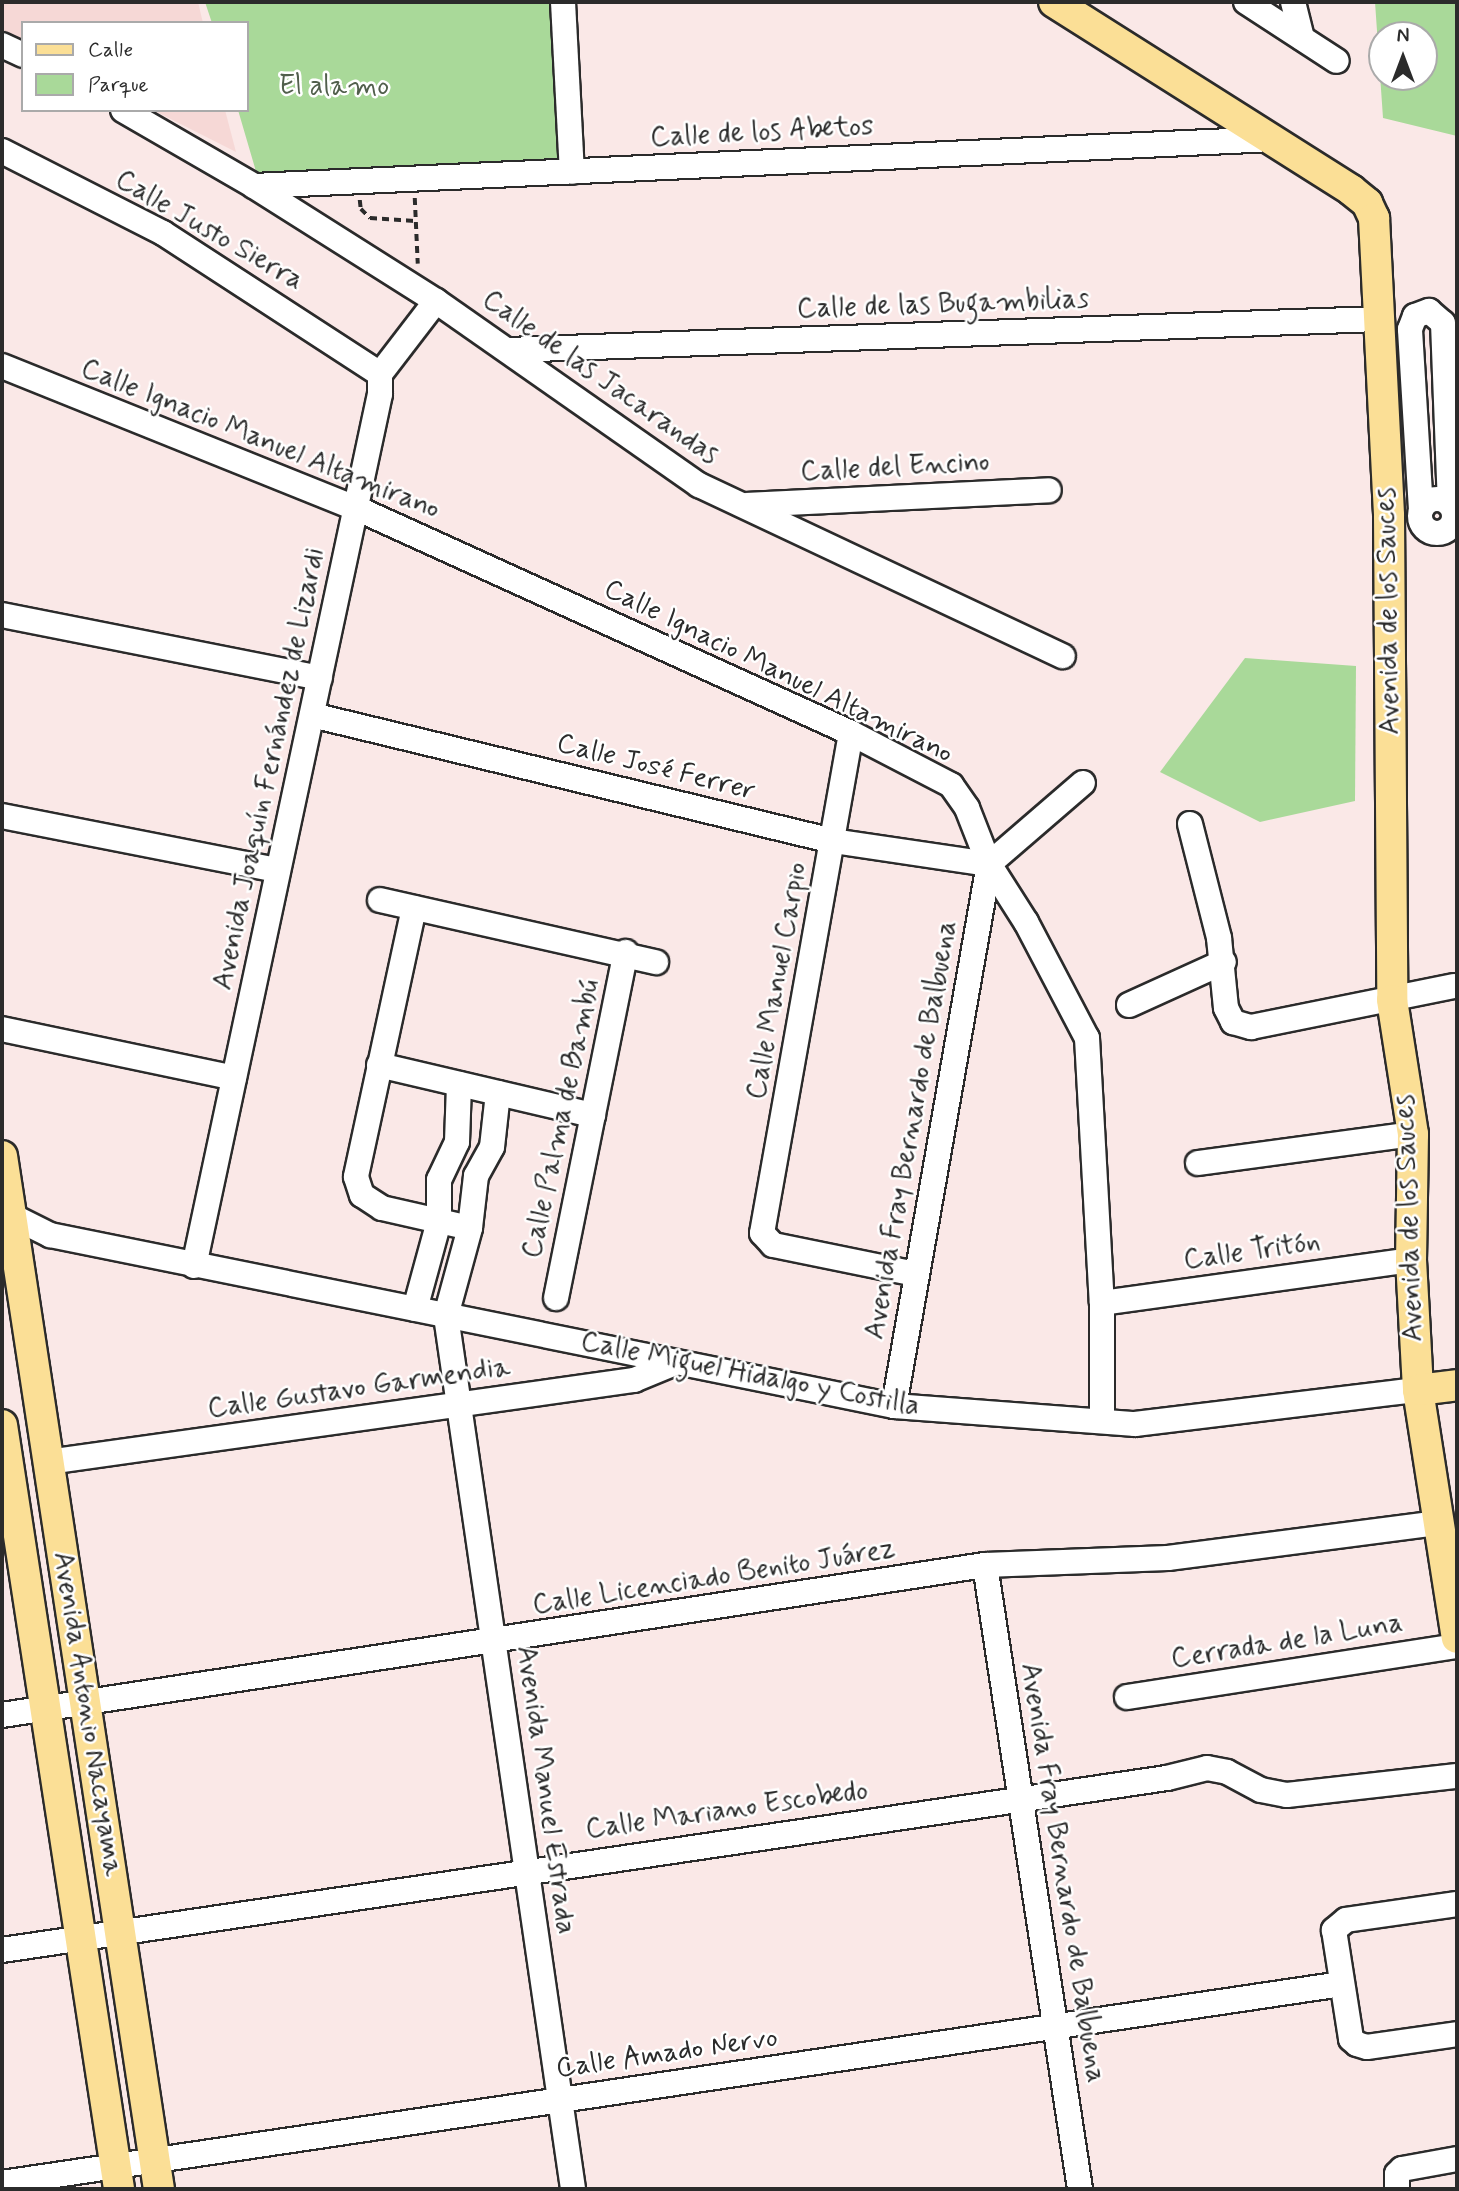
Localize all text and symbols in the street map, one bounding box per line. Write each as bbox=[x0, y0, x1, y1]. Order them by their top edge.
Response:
legend bbox=[21, 21, 248, 112]
north arrow bbox=[1368, 21, 1438, 91]
text: N bbox=[1397, 24, 1409, 49]
text: Calle bbox=[88, 36, 133, 64]
park label: El alamo bbox=[282, 70, 386, 104]
text: Parque bbox=[88, 71, 148, 99]
street label: Calle de los Abetos bbox=[648, 110, 876, 156]
street label: Calle Justo Sierra bbox=[110, 164, 308, 298]
street label: Calle de las Jacarandas bbox=[474, 283, 726, 473]
street label: Calle de las Bugambilias bbox=[795, 283, 1091, 327]
street label: Calle Ignacio Manuel Altamirano bbox=[73, 351, 447, 529]
street label: Calle del Encino bbox=[799, 446, 991, 490]
street label: Avenida de los Sauces bbox=[1370, 485, 1408, 737]
street label: Avenida Joaquín Fernández de Lizardi bbox=[206, 541, 334, 997]
street label: Calle Ignacio Manuel Altamirano bbox=[595, 571, 961, 773]
street label: Calle José Ferrer bbox=[553, 727, 759, 809]
street label: Calle Manuel Carpio bbox=[741, 863, 815, 1099]
street label: Avenida Fray Bernardo de Balbuena bbox=[859, 919, 965, 1341]
street label: Calle Palma de Bambú bbox=[517, 980, 607, 1258]
street label: Avenida de los Sauces bbox=[1389, 1092, 1431, 1344]
street label: Calle Tritón bbox=[1182, 1226, 1322, 1278]
street label: Calle Miguel Hidalgo y Costilla bbox=[579, 1326, 921, 1424]
street label: Calle Gustavo Garmendia bbox=[208, 1351, 510, 1427]
street label: Calle Licenciado Benito Juárez bbox=[528, 1532, 900, 1624]
street label: Avenida Antonio Nacayama bbox=[45, 1549, 129, 1879]
street label: Cerrada de la Luna bbox=[1171, 1607, 1403, 1677]
street label: Avenida Manuel Estrada bbox=[509, 1648, 581, 1932]
street label: Avenida Fray Bernardo de Balbuena bbox=[1012, 1661, 1112, 2085]
street label: Calle Mariano Escobedo bbox=[583, 1774, 871, 1848]
street label: Calle Amado Nervo bbox=[555, 2022, 779, 2086]

